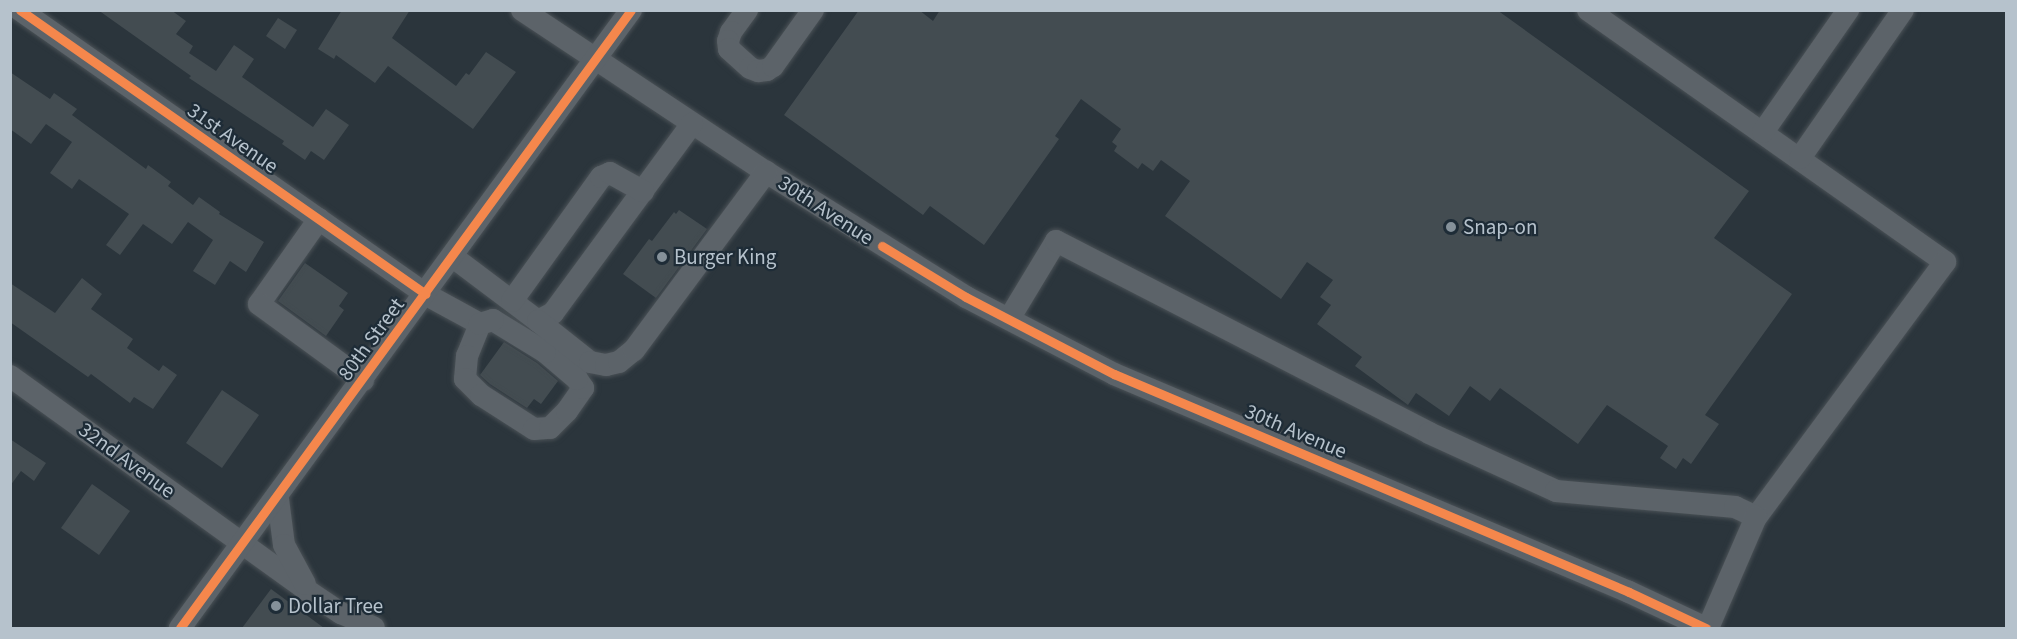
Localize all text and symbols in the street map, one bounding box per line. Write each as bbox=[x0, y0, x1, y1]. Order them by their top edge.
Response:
street label: 31st Avenue bbox=[183, 97, 283, 179]
street label: 30th Avenue bbox=[774, 170, 878, 250]
place label: Snap-on bbox=[1463, 214, 1537, 240]
marker: Snap-on bbox=[1444, 220, 1458, 234]
place label: Burger King bbox=[674, 244, 776, 270]
marker: Burger King bbox=[655, 250, 669, 264]
street label: 80th Street bbox=[333, 293, 409, 385]
street label: 30th Avenue bbox=[1241, 398, 1351, 464]
street label: 32nd Avenue bbox=[74, 417, 180, 503]
place label: Dollar Tree bbox=[288, 593, 383, 619]
marker: Dollar Tree bbox=[269, 599, 283, 613]

